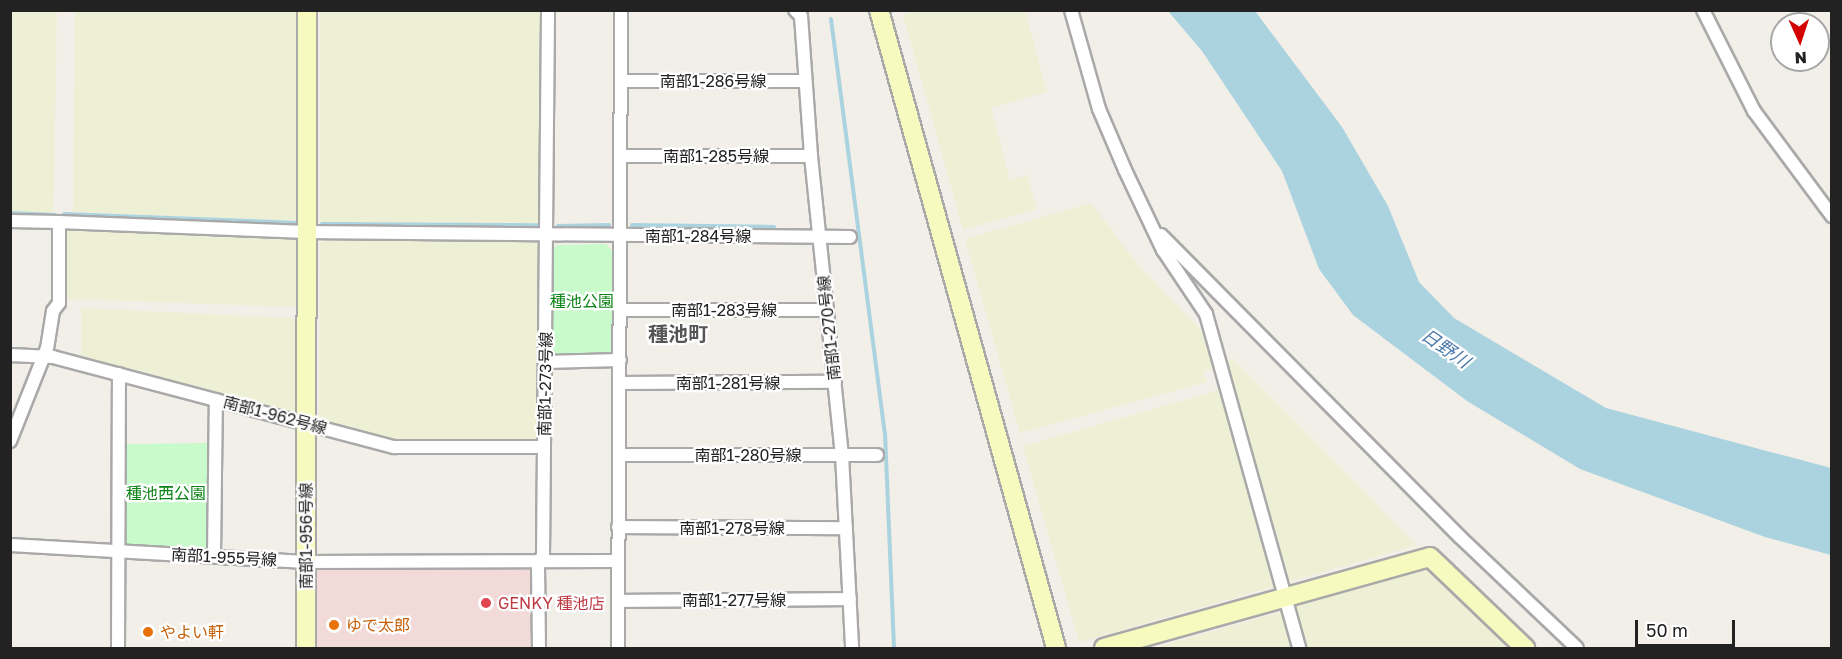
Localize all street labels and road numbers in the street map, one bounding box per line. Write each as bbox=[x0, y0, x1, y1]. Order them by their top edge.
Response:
street label: 南部1-286号線 bbox=[660, 71, 766, 91]
street label: 南部1-285号線 bbox=[663, 146, 769, 166]
street label: 南部1-284号線 bbox=[645, 226, 751, 246]
street label: 南部1-270号線 bbox=[814, 275, 844, 381]
street label: 南部1-283号線 bbox=[671, 300, 777, 320]
street label: 南部1-273号線 bbox=[534, 331, 556, 437]
street label: 南部1-281号線 bbox=[676, 373, 780, 393]
street label: 南部1-962号線 bbox=[221, 392, 329, 438]
street label: 南部1-280号線 bbox=[695, 445, 801, 465]
street label: 南部1-956号線 bbox=[296, 483, 316, 589]
street label: 南部1-278号線 bbox=[679, 518, 785, 538]
street label: 南部1-955号線 bbox=[171, 545, 277, 569]
street label: 南部1-277号線 bbox=[682, 590, 786, 610]

